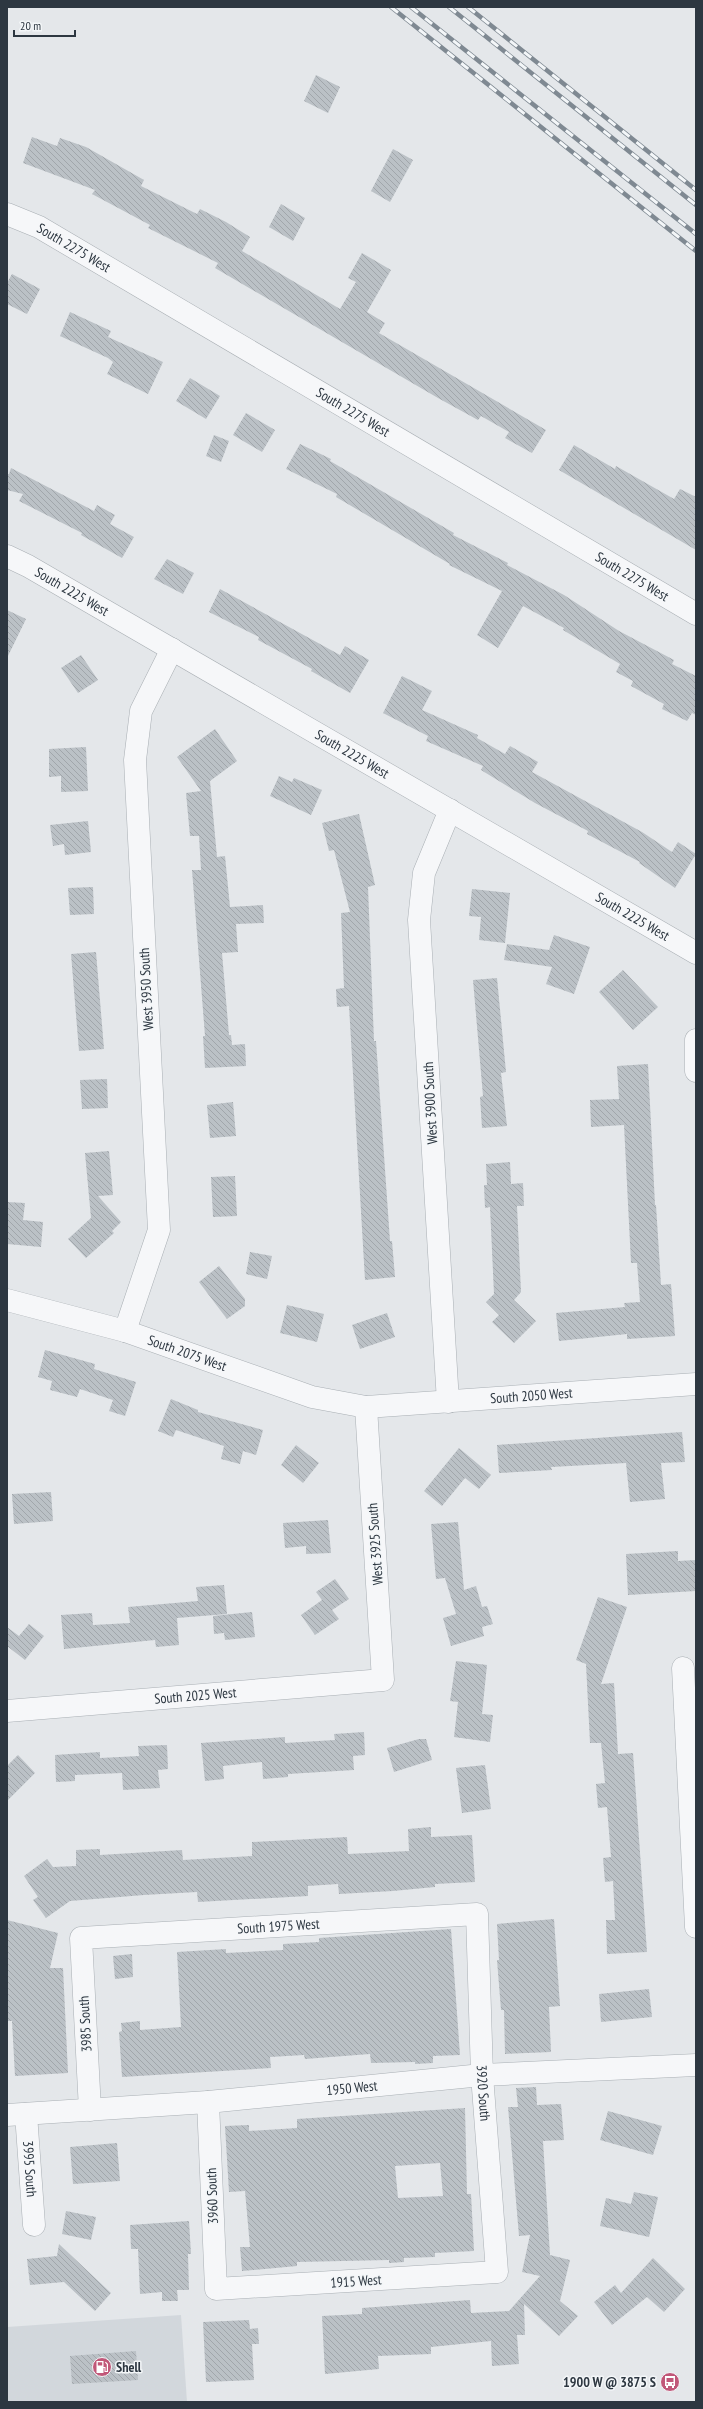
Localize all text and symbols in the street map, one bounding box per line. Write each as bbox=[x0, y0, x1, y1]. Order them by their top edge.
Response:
scale bar bbox=[14, 12, 75, 38]
text: 20 m bbox=[20, 18, 41, 33]
street label: South 2275 West bbox=[34, 219, 114, 276]
street label: South 2275 West bbox=[313, 383, 393, 441]
street label: South 2275 West bbox=[592, 548, 672, 605]
street label: South 2225 West bbox=[32, 563, 112, 620]
street label: South 2225 West bbox=[312, 725, 393, 782]
street label: South 2225 West bbox=[592, 888, 673, 945]
street label: West 3950 South bbox=[135, 947, 157, 1031]
street label: West 3900 South bbox=[419, 1061, 441, 1145]
street label: South 2075 West bbox=[145, 1331, 229, 1375]
street label: South 2050 West bbox=[490, 1384, 573, 1407]
street label: West 3925 South bbox=[363, 1502, 387, 1586]
street label: South 2025 West bbox=[154, 1683, 237, 1708]
street label: South 1975 West bbox=[237, 1915, 320, 1938]
street label: 3985 South bbox=[75, 1995, 95, 2053]
street label: 3920 South bbox=[473, 2064, 494, 2122]
street label: 1950 West bbox=[325, 2076, 378, 2099]
street label: 3995 South bbox=[19, 2140, 41, 2198]
street label: 3960 South bbox=[202, 2168, 222, 2224]
street label: 1915 West bbox=[330, 2270, 382, 2292]
fuel station icon: Shell bbox=[91, 2356, 113, 2378]
place label: Shell bbox=[116, 2358, 142, 2376]
bus stop icon: 1900 W @ 3875 S bbox=[659, 2371, 681, 2393]
place label: 1900 W @ 3875 S bbox=[563, 2373, 656, 2391]

